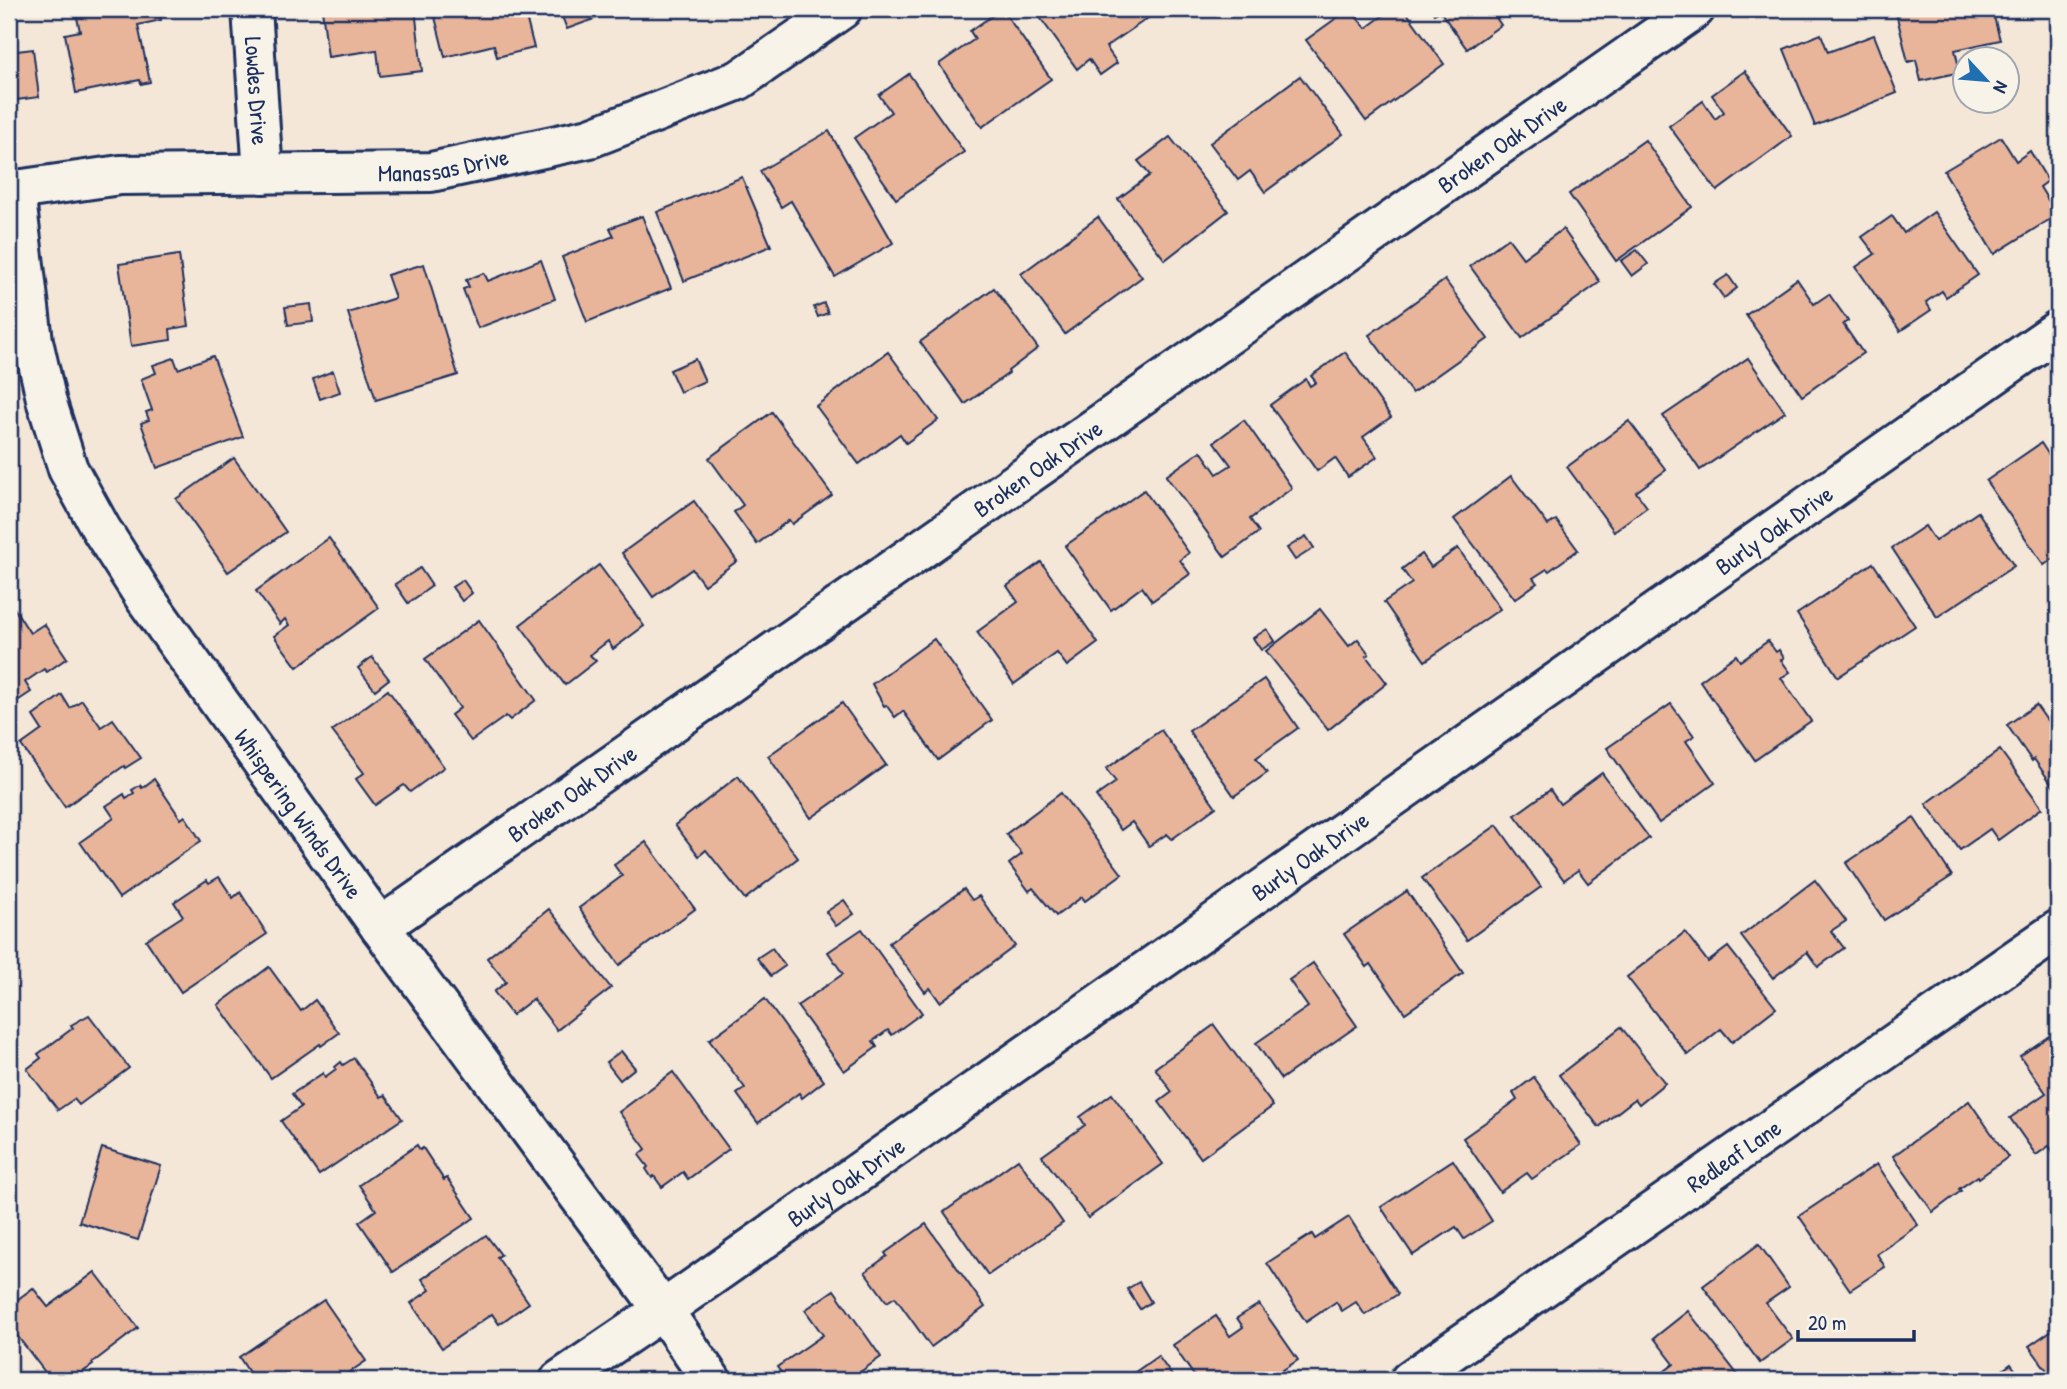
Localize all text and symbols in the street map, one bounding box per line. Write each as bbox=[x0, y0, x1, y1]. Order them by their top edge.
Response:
street label: Lowdes Drive bbox=[238, 36, 277, 147]
north arrow bbox=[1952, 46, 2022, 116]
text: N bbox=[1987, 77, 2015, 98]
street label: Broken Oak Drive bbox=[1431, 87, 1573, 200]
street label: Manassas Drive bbox=[378, 140, 512, 189]
street label: Broken Oak Drive bbox=[967, 411, 1109, 524]
street label: Burly Oak Drive bbox=[1709, 477, 1839, 582]
street label: Whispering Winds Drive bbox=[227, 722, 371, 905]
street label: Broken Oak Drive bbox=[501, 737, 643, 849]
street label: Burly Oak Drive bbox=[1245, 803, 1375, 908]
street label: Redleaf Lane bbox=[1680, 1111, 1788, 1199]
street label: Burly Oak Drive bbox=[781, 1129, 911, 1234]
scale bar bbox=[1798, 1298, 1913, 1342]
text: 20 m bbox=[1808, 1308, 1846, 1337]

